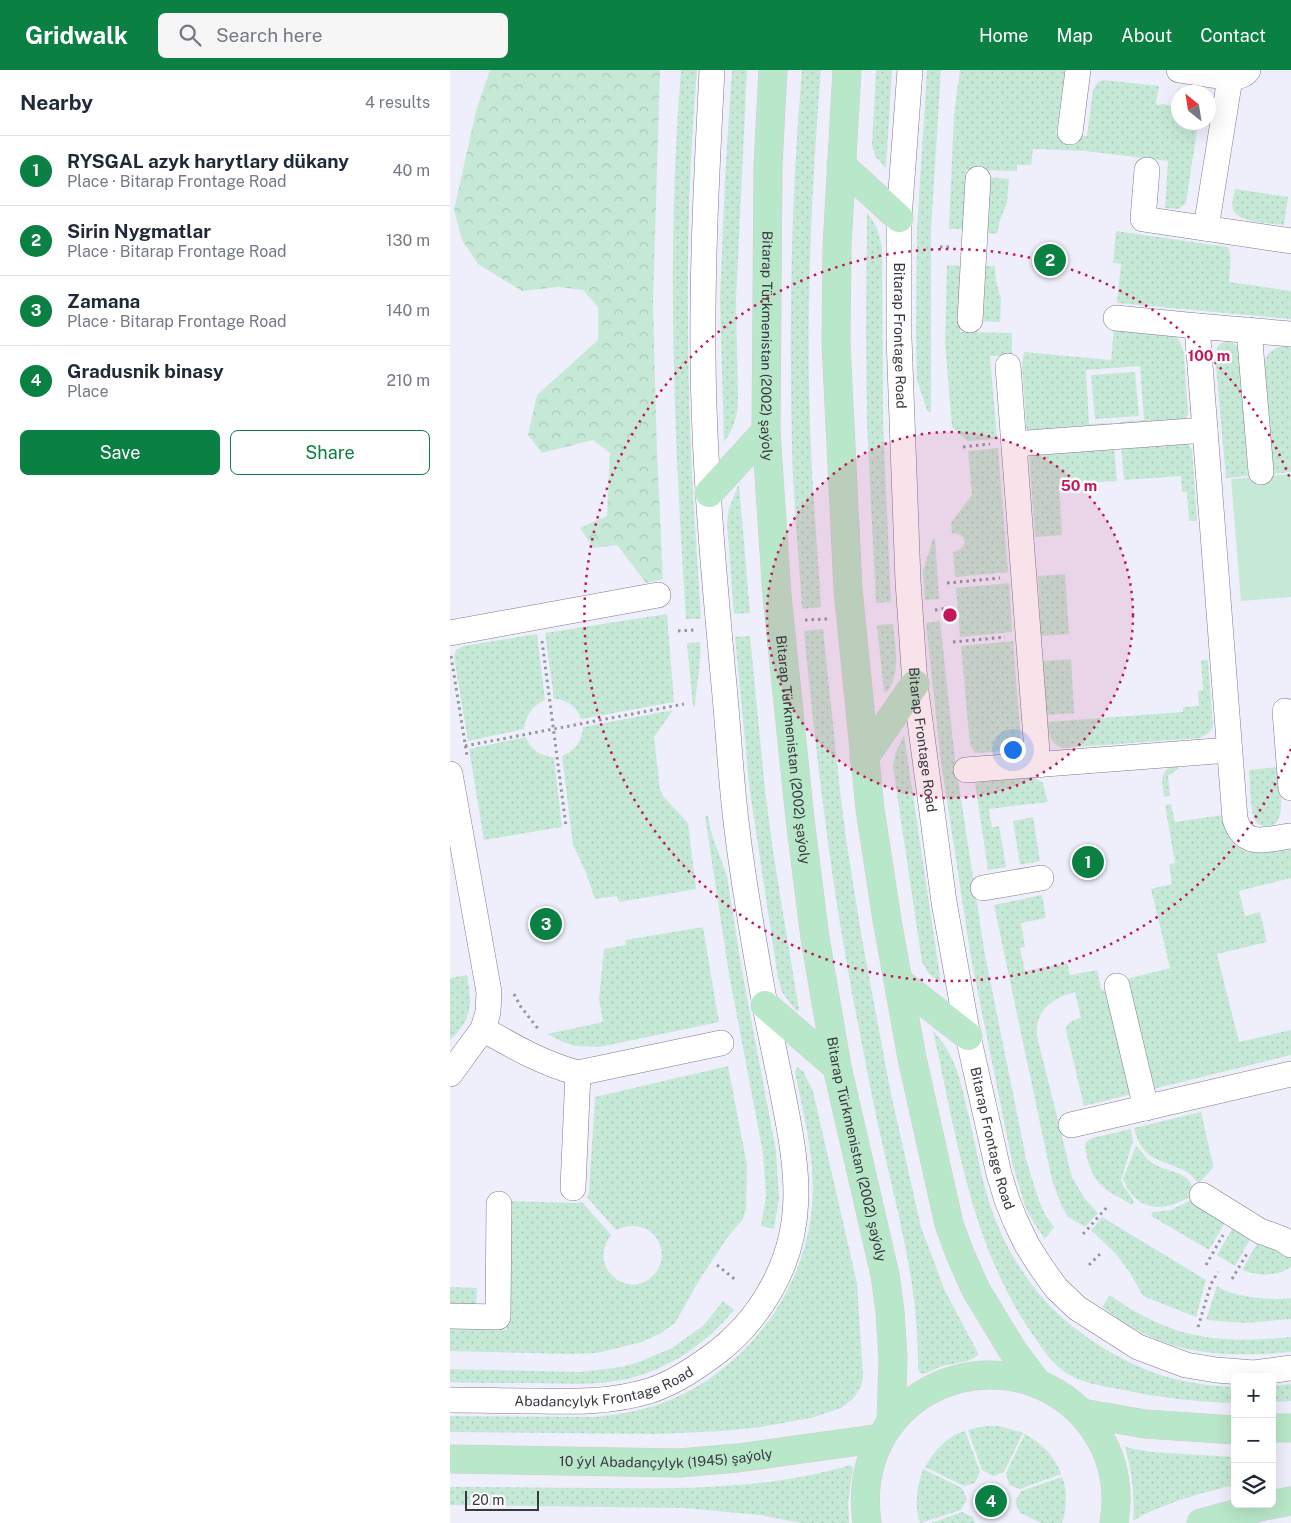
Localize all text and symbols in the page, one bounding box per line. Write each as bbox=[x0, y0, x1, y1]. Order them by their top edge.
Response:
search box bbox=[158, 13, 508, 58]
text: Gridwalk bbox=[25, 21, 128, 49]
icon: search bbox=[176, 21, 204, 49]
text: Search here bbox=[216, 24, 323, 46]
text: Home bbox=[979, 25, 1029, 46]
text: Map bbox=[1057, 25, 1093, 46]
text: About bbox=[1121, 25, 1172, 46]
text: Contact bbox=[1200, 25, 1266, 46]
north arrow bbox=[1171, 85, 1216, 130]
text: Nearby bbox=[20, 90, 93, 115]
text: 4 results bbox=[365, 93, 430, 112]
text: RYSGAL azyk harytlary dükany bbox=[67, 150, 349, 172]
text: 1 bbox=[33, 161, 39, 180]
text: 40 m bbox=[392, 161, 430, 180]
text: Place · Bitarap Frontage Road bbox=[67, 172, 287, 191]
text: Sirin Nygmatlar bbox=[67, 220, 211, 242]
text: 2 bbox=[31, 231, 41, 250]
text: 130 m bbox=[386, 231, 430, 250]
street label: Bitarap Türkmenistan (2002) şaýoly bbox=[758, 231, 776, 462]
pin: 2 bbox=[1034, 241, 1066, 279]
text: Place · Bitarap Frontage Road bbox=[67, 242, 287, 261]
street label: Bitarap Frontage Road bbox=[891, 263, 910, 409]
text: Zamana bbox=[67, 290, 140, 312]
text: 3 bbox=[31, 301, 41, 320]
text: 140 m bbox=[386, 301, 430, 320]
text: Place · Bitarap Frontage Road bbox=[67, 312, 287, 331]
text: 100 m bbox=[1188, 347, 1230, 364]
text: Gradusnik binasy bbox=[67, 360, 224, 382]
text: 4 bbox=[31, 371, 41, 390]
text: 210 m bbox=[386, 371, 430, 390]
text: Place bbox=[67, 382, 109, 401]
button: Save bbox=[20, 430, 220, 475]
button: Share bbox=[230, 430, 430, 475]
text: 50 m bbox=[1061, 477, 1097, 494]
centre of rings bbox=[941, 606, 959, 624]
street label: Bitarap Türkmenistan (2002) şaýoly bbox=[773, 634, 814, 865]
street label: Bitarap Frontage Road bbox=[906, 667, 940, 813]
your location bbox=[1000, 737, 1026, 763]
pin: 1 bbox=[1072, 843, 1104, 881]
pin: 3 bbox=[530, 905, 562, 943]
street label: Bitarap Türkmenistan (2002) şaýoly bbox=[824, 1036, 890, 1264]
street label: Bitarap Frontage Road bbox=[967, 1066, 1018, 1212]
street label: Abadancylyk Frontage Road bbox=[514, 1363, 696, 1409]
map controls bbox=[1231, 1373, 1276, 1508]
button: + bbox=[1231, 1373, 1276, 1418]
button: − bbox=[1231, 1418, 1276, 1463]
street label: 10 ýyl Abadançylyk (1945) şaýoly bbox=[559, 1445, 774, 1471]
button: layers bbox=[1231, 1463, 1276, 1508]
pin: 4 bbox=[975, 1482, 1007, 1520]
scale bar bbox=[465, 1488, 539, 1511]
text: 20 m bbox=[472, 1492, 504, 1508]

